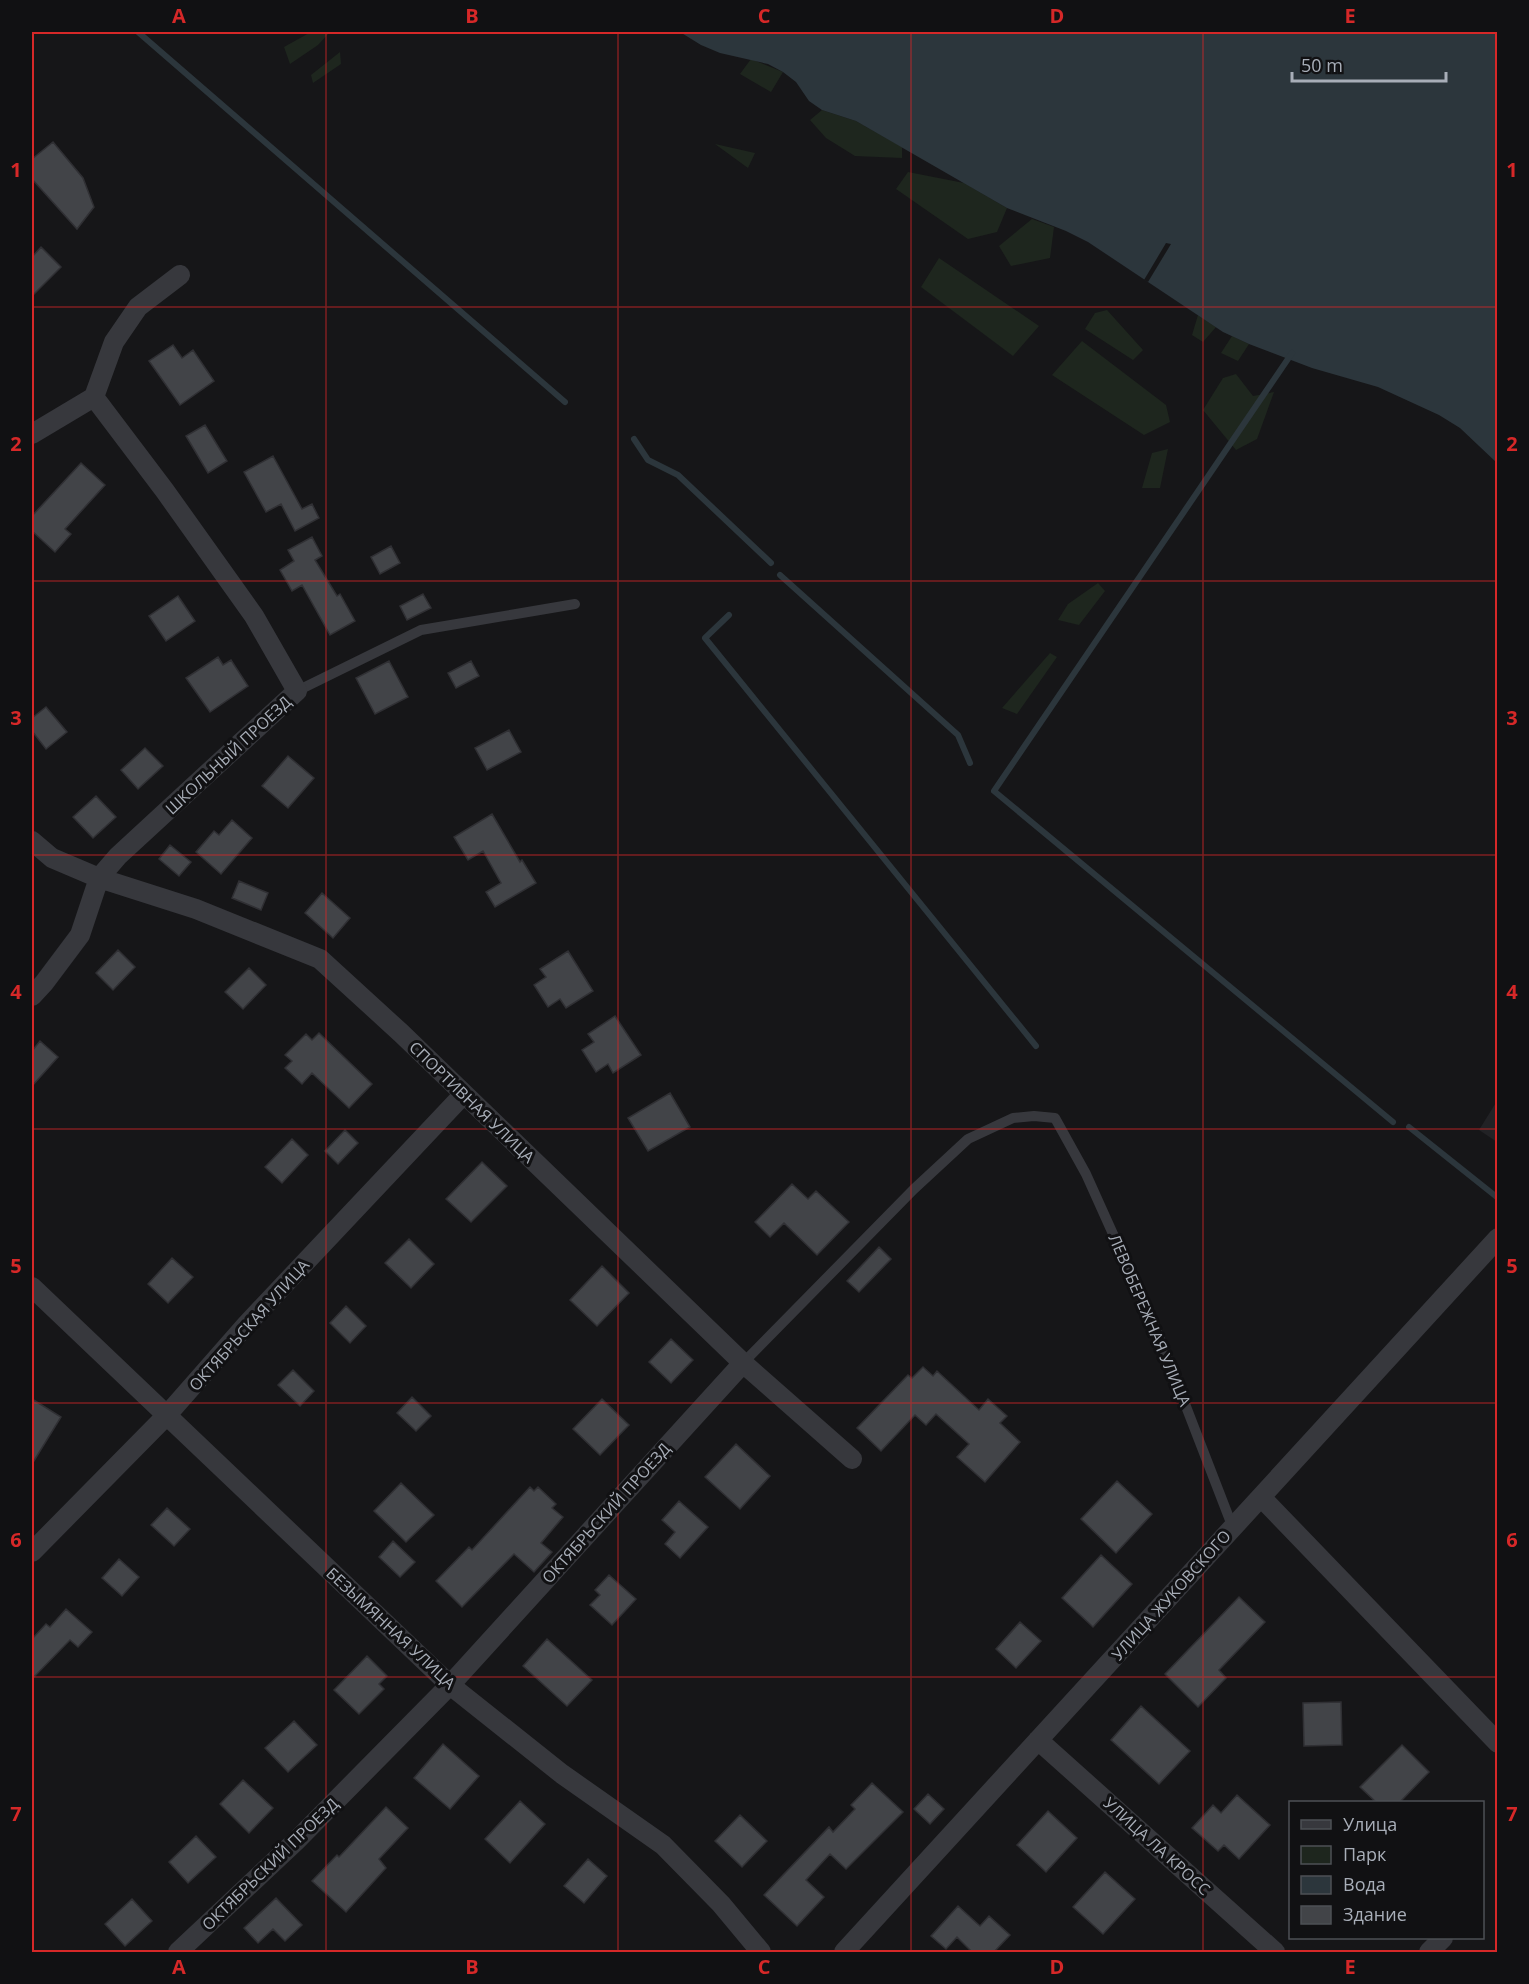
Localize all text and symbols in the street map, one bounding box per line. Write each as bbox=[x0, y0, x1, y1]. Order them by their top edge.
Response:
text: A bbox=[172, 2, 186, 29]
text: B bbox=[465, 2, 479, 29]
text: C bbox=[758, 2, 771, 29]
text: D bbox=[1050, 2, 1064, 29]
text: E bbox=[1344, 2, 1356, 29]
scale bar bbox=[1292, 45, 1446, 83]
text: 50 m bbox=[1301, 53, 1343, 77]
text: 1 bbox=[10, 156, 22, 183]
text: 1 bbox=[1506, 156, 1518, 183]
text: 2 bbox=[10, 430, 22, 457]
text: 2 bbox=[1506, 430, 1518, 457]
street label: ШКОЛЬНЫЙ ПРОЕЗД bbox=[160, 691, 296, 819]
text: 3 bbox=[10, 704, 22, 731]
text: 3 bbox=[1506, 704, 1518, 731]
text: 4 bbox=[10, 978, 22, 1005]
text: 4 bbox=[1506, 978, 1518, 1005]
street label: СПОРТИВНАЯ УЛИЦА bbox=[404, 1036, 540, 1168]
street label: ЛЕВОБЕРЕЖНАЯ УЛИЦА bbox=[1104, 1231, 1197, 1410]
text: 5 bbox=[10, 1252, 22, 1279]
text: 5 bbox=[1506, 1252, 1518, 1279]
street label: ОКТЯБРЬСКАЯ УЛИЦА bbox=[184, 1254, 315, 1396]
street label: ОКТЯБРЬСКИЙ ПРОЕЗД bbox=[537, 1438, 675, 1588]
street label: УЛИЦА ЖУКОВСКОГО bbox=[1107, 1525, 1235, 1665]
text: 6 bbox=[10, 1526, 22, 1553]
text: 6 bbox=[1506, 1526, 1518, 1553]
street label: БЕЗЫМЯННАЯ УЛИЦА bbox=[322, 1562, 461, 1694]
street label: УЛИЦА ЛА КРОСС bbox=[1099, 1792, 1215, 1900]
street label: ОКТЯБРЬСКИЙ ПРОЕЗД bbox=[197, 1793, 343, 1935]
text: 7 bbox=[10, 1800, 22, 1827]
text: 7 bbox=[1506, 1800, 1518, 1827]
legend bbox=[1289, 1801, 1484, 1939]
text: Улица bbox=[1343, 1812, 1397, 1836]
text: Парк bbox=[1343, 1842, 1387, 1866]
text: Вода bbox=[1343, 1872, 1386, 1896]
text: Здание bbox=[1343, 1902, 1407, 1926]
text: A bbox=[172, 1953, 186, 1980]
text: B bbox=[465, 1953, 479, 1980]
text: C bbox=[758, 1953, 771, 1980]
text: D bbox=[1050, 1953, 1064, 1980]
text: E bbox=[1344, 1953, 1356, 1980]

